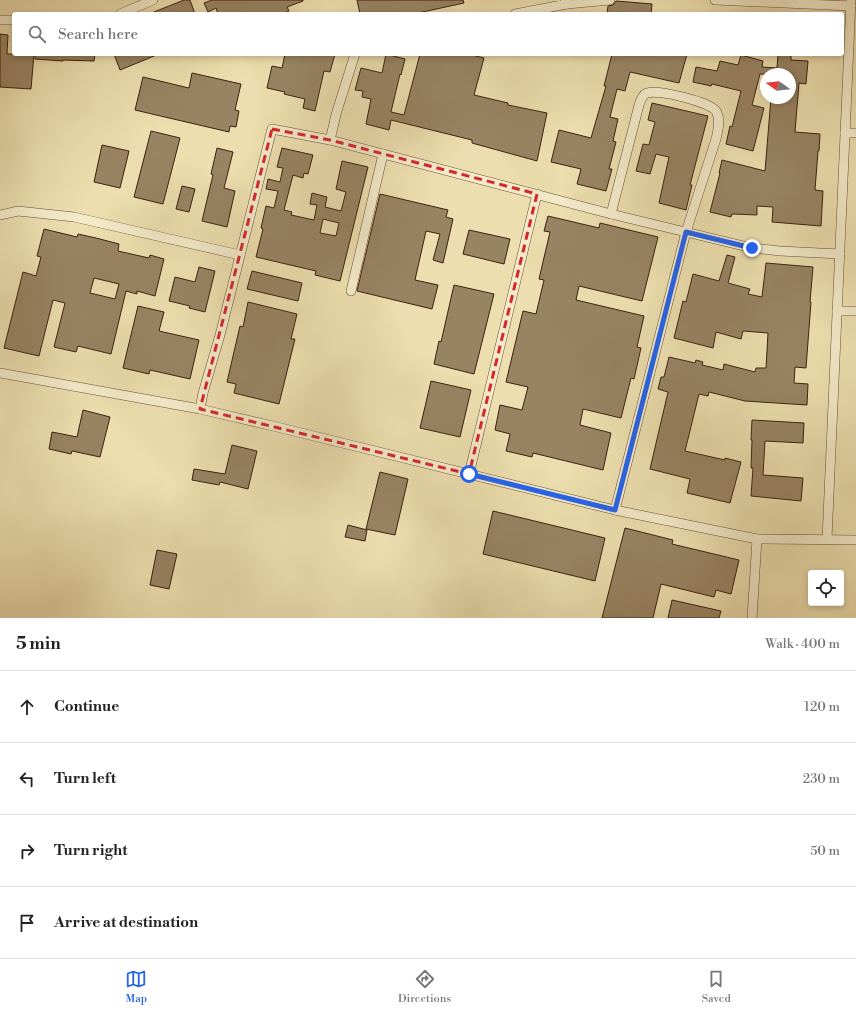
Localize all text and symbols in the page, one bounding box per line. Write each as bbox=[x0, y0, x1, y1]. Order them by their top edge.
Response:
search box bbox=[12, 12, 844, 56]
icon: search bbox=[26, 23, 48, 45]
text: Search here bbox=[58, 25, 138, 44]
north arrow bbox=[760, 68, 796, 104]
route end bbox=[743, 239, 761, 257]
route start bbox=[460, 465, 478, 483]
map controls bbox=[808, 570, 844, 606]
button: locate bbox=[808, 570, 844, 606]
text: 5 min bbox=[16, 633, 61, 655]
text: Walk · 400 m bbox=[765, 636, 840, 652]
icon: ahead bbox=[16, 696, 38, 718]
text: Continue bbox=[54, 697, 119, 716]
text: 120 m bbox=[804, 699, 840, 715]
icon: left bbox=[16, 768, 38, 790]
text: Turn left bbox=[54, 769, 116, 788]
text: 230 m bbox=[803, 771, 840, 787]
icon: right bbox=[16, 840, 38, 862]
text: Turn right bbox=[54, 841, 128, 860]
text: 50 m bbox=[810, 843, 840, 859]
icon: arrive bbox=[16, 912, 38, 934]
text: Arrive at destination bbox=[54, 913, 198, 932]
tab: Map bbox=[125, 968, 147, 1006]
tab: Directions bbox=[398, 968, 451, 1006]
tab: Saved bbox=[702, 968, 731, 1006]

